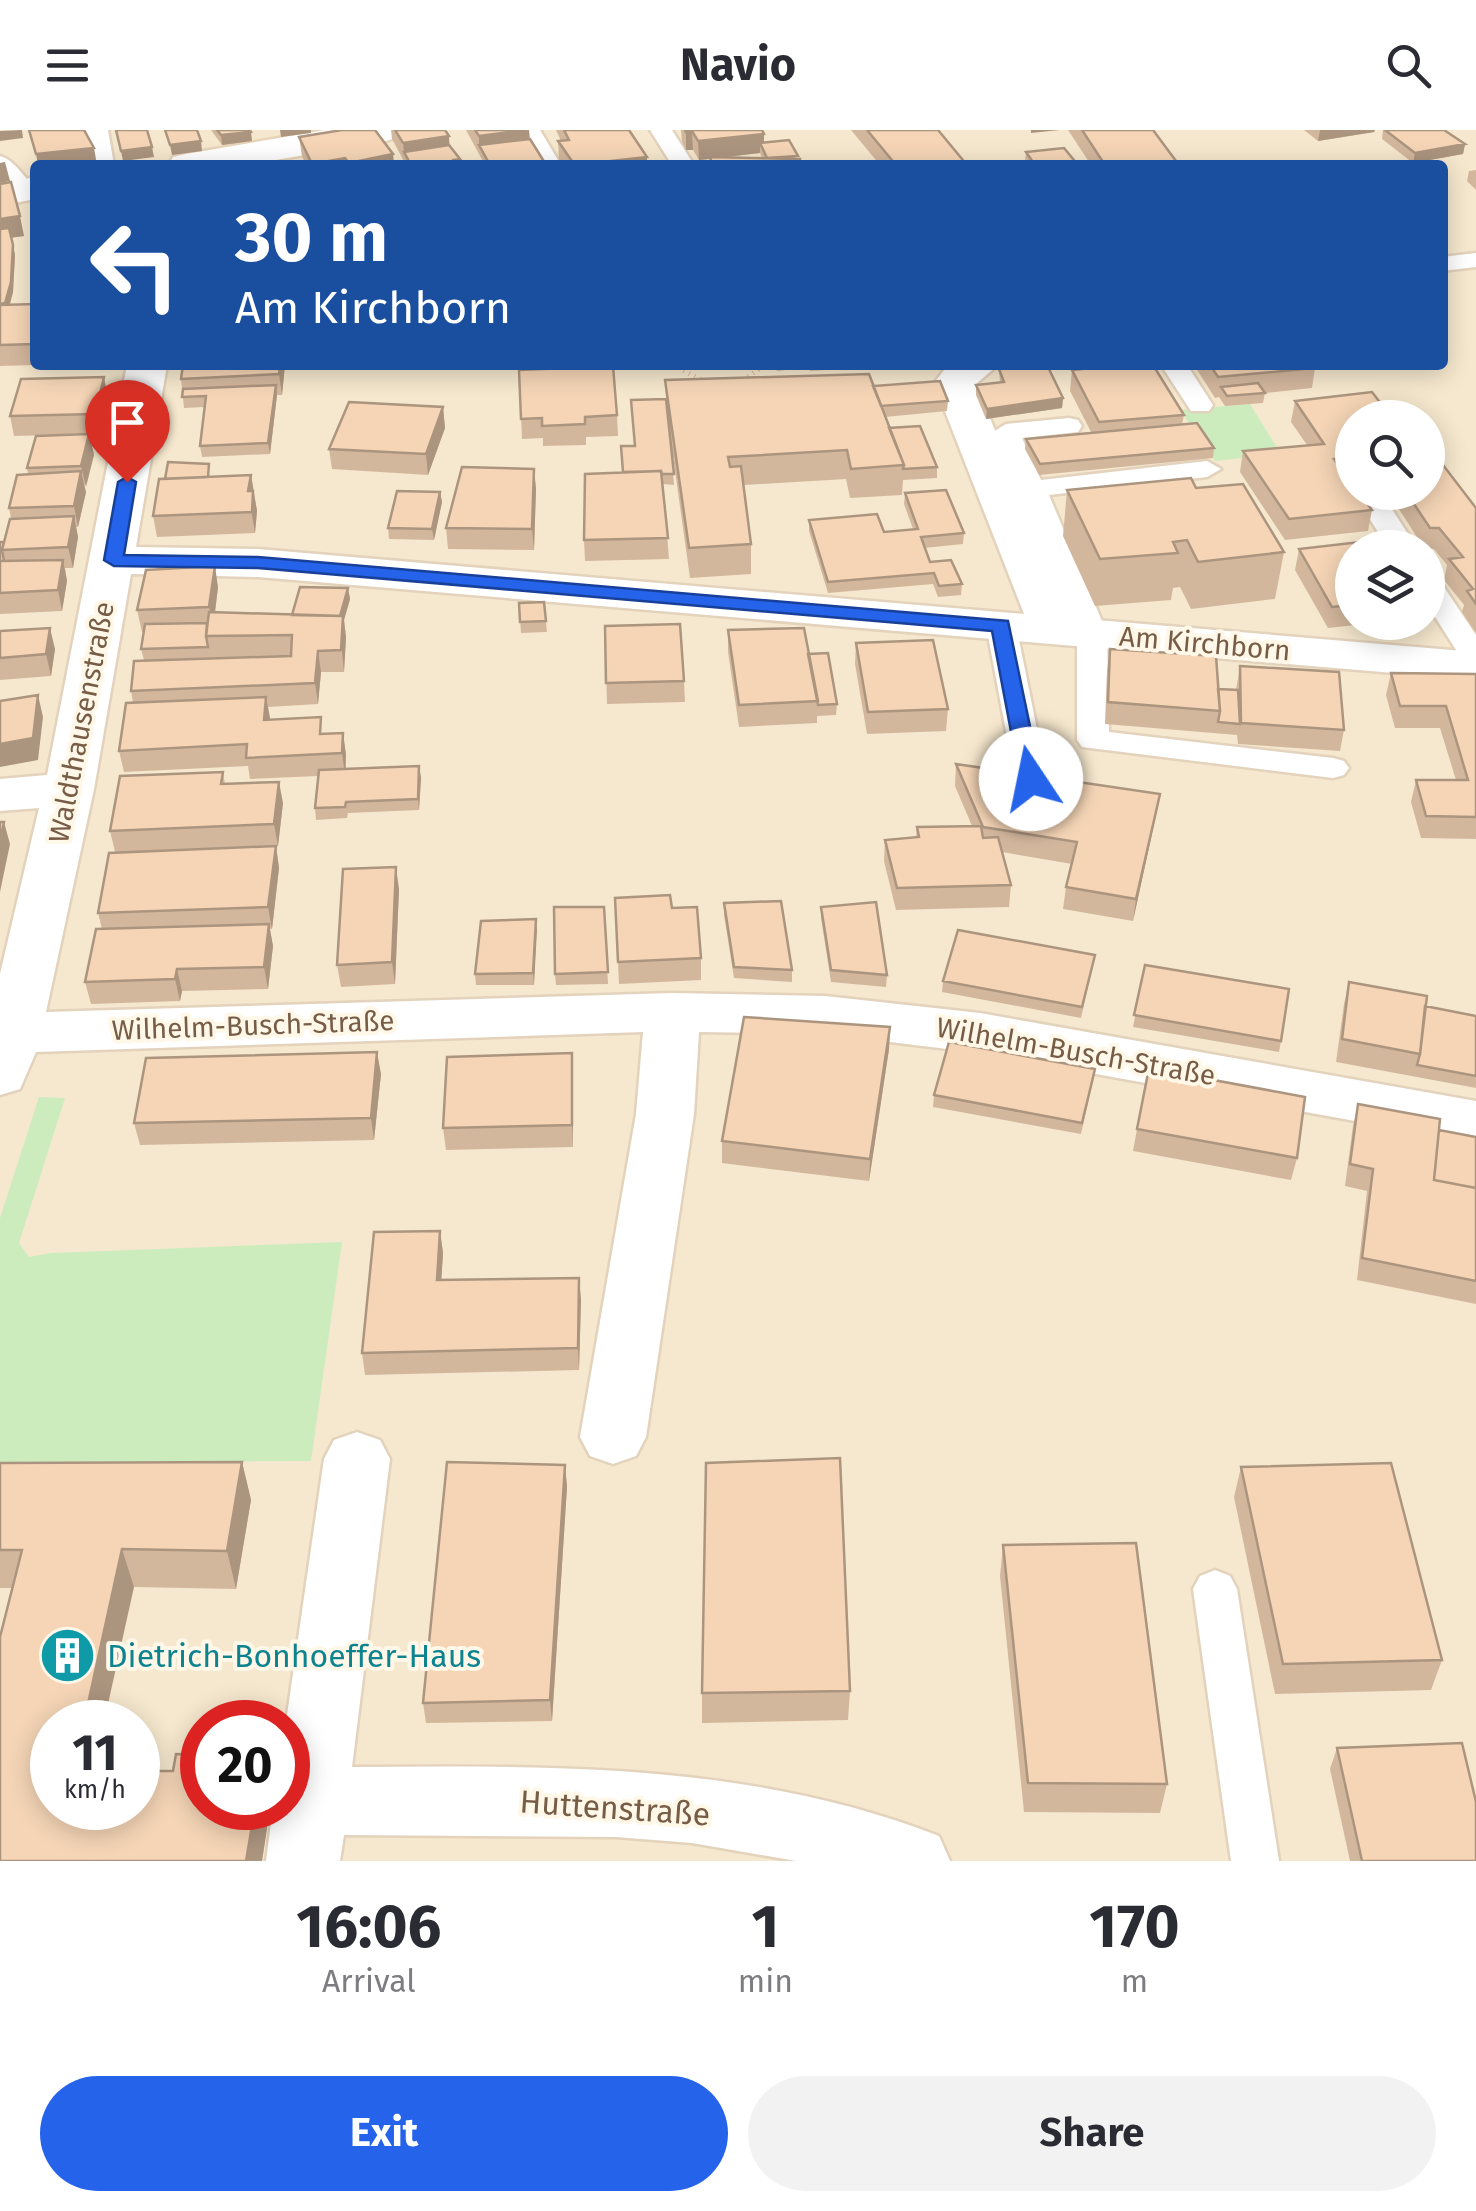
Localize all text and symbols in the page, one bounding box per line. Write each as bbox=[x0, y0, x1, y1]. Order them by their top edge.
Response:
icon: menu bbox=[40, 38, 95, 93]
text: Navio bbox=[680, 38, 796, 92]
icon: search bbox=[1381, 38, 1436, 93]
text: 30 m bbox=[235, 196, 388, 280]
icon: left bbox=[70, 200, 200, 330]
text: Am Kirchborn bbox=[235, 281, 511, 335]
pin bbox=[85, 380, 170, 483]
icon: arrive bbox=[100, 395, 155, 450]
map controls bbox=[1335, 400, 1445, 640]
button: search bbox=[1335, 400, 1445, 510]
button: layers bbox=[1335, 530, 1445, 640]
street label: Waldthausenstraße bbox=[42, 599, 121, 845]
street label: Am Kirchborn bbox=[1118, 620, 1292, 667]
position arrow bbox=[979, 727, 1083, 831]
street label: Wilhelm-Busch-Straße bbox=[111, 1004, 395, 1047]
street label: Wilhelm-Busch-Straße bbox=[934, 1011, 1218, 1092]
building icon: Dietrich-Bonhoeffer-Haus bbox=[38, 1626, 98, 1686]
place label: Dietrich-Bonhoeffer-Haus bbox=[107, 1637, 481, 1675]
speed limit sign: 20 bbox=[180, 1700, 310, 1830]
text: 11 bbox=[72, 1723, 118, 1783]
text: km/h bbox=[64, 1775, 126, 1805]
street label: Huttenstraße bbox=[519, 1782, 711, 1834]
text: 16:06 bbox=[296, 1891, 441, 1963]
text: 1 bbox=[751, 1891, 779, 1963]
text: 170 bbox=[1089, 1891, 1180, 1963]
text: Arrival bbox=[322, 1962, 416, 2000]
text: min bbox=[738, 1962, 793, 2000]
text: m bbox=[1121, 1962, 1148, 2000]
button: Exit bbox=[40, 2076, 728, 2191]
button: Share bbox=[748, 2076, 1436, 2191]

